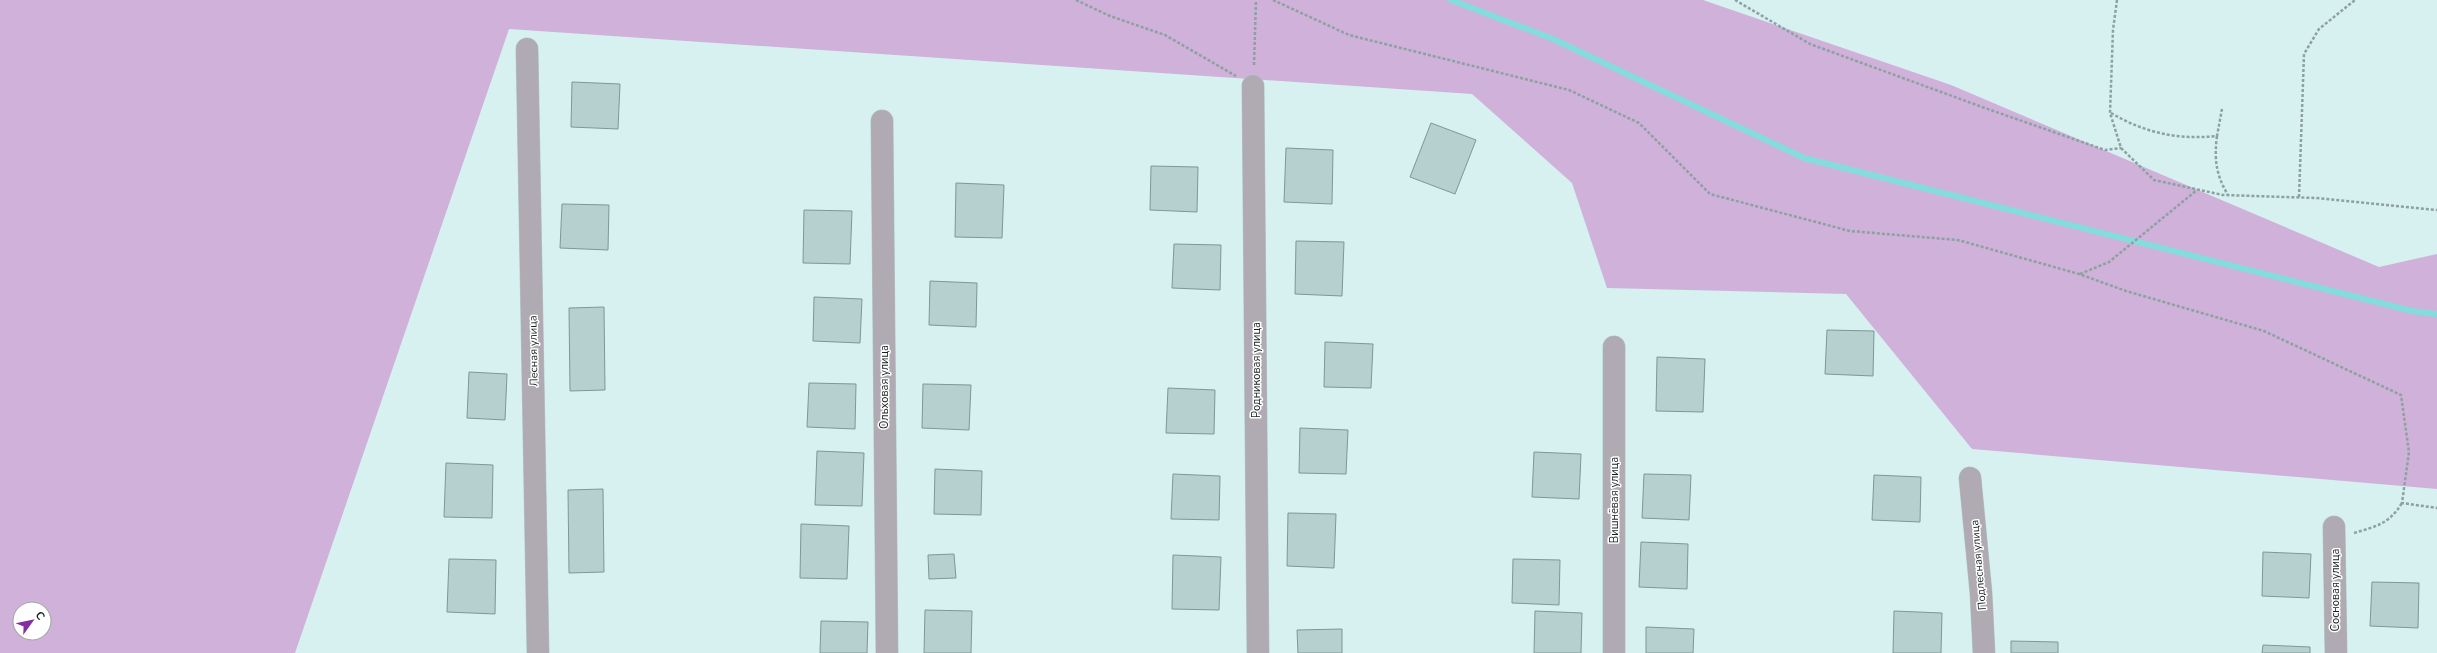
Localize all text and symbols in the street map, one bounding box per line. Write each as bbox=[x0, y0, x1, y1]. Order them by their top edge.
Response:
street label: Лесная улица bbox=[525, 315, 542, 387]
street label: Родниковая улица bbox=[1249, 322, 1264, 418]
street label: Ольховая улица bbox=[877, 345, 892, 429]
street label: Вишнёвая улица bbox=[1607, 457, 1622, 543]
street label: Подлесная улица bbox=[1967, 519, 1990, 611]
street label: Сосновая улица bbox=[2328, 549, 2343, 631]
north arrow bbox=[12, 601, 52, 641]
text: С bbox=[32, 609, 49, 623]

